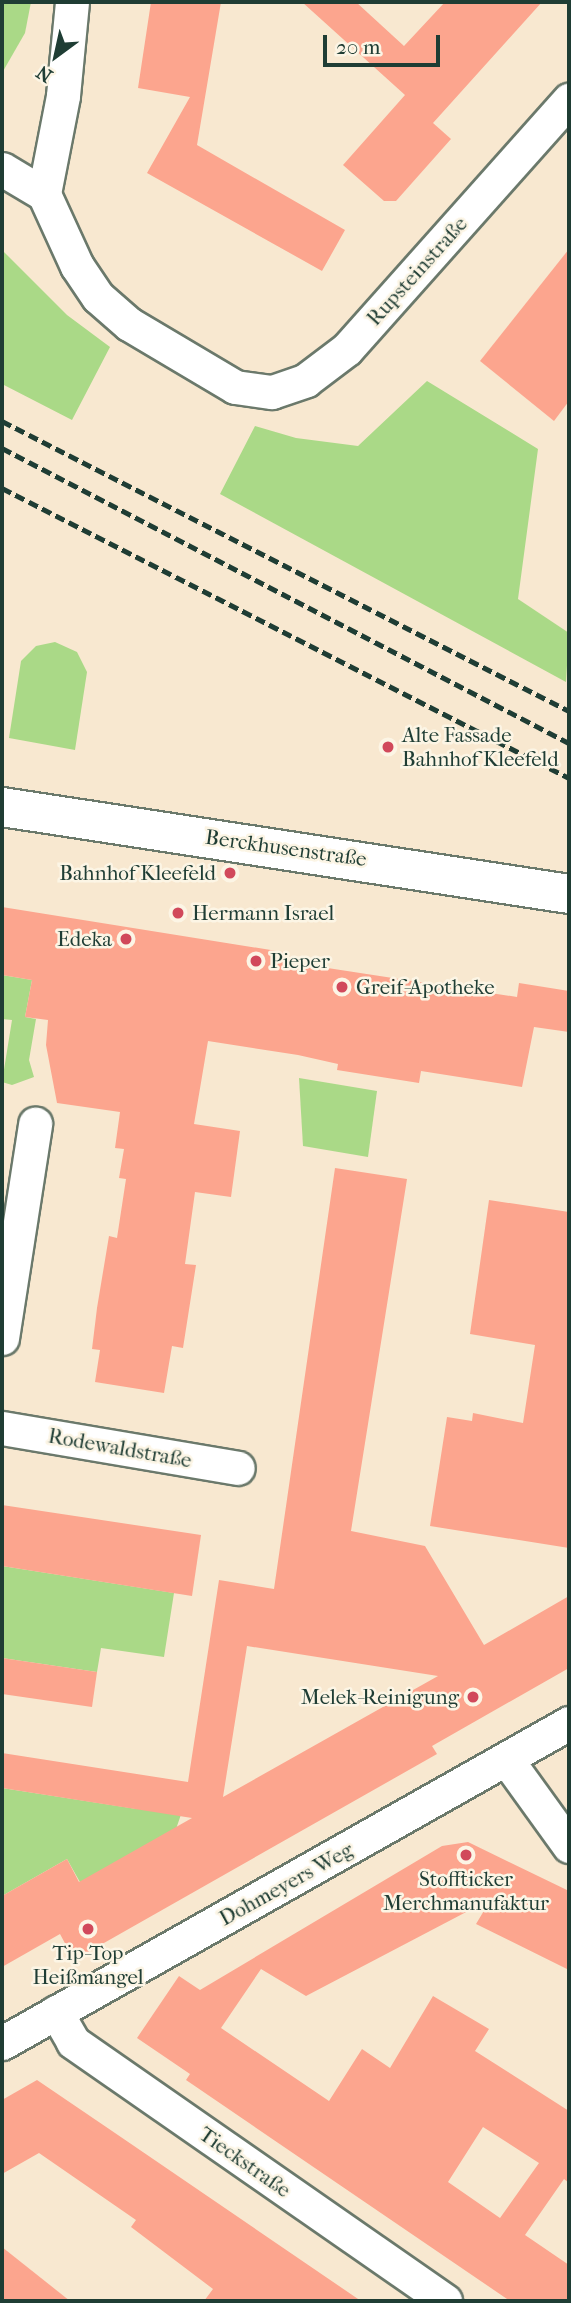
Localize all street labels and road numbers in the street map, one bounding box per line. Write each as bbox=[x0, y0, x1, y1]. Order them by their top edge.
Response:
street label: Rupsteinstraße bbox=[361, 211, 473, 331]
street label: Berckhusenstraße bbox=[204, 824, 368, 872]
street label: Rodewaldstraße bbox=[46, 1423, 194, 1473]
street label: Dohmeyers Weg bbox=[215, 1837, 357, 1931]
street label: Tieckstraße bbox=[194, 2121, 296, 2203]

